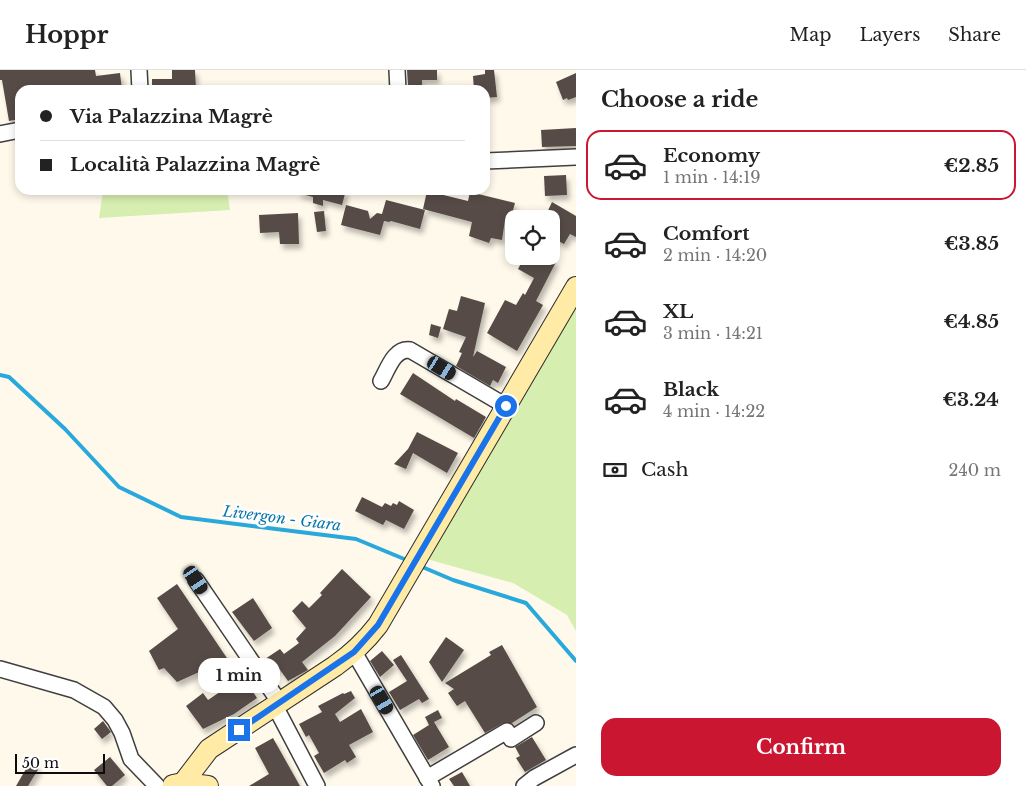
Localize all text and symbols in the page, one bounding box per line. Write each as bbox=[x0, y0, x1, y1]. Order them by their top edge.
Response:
text: Hoppr bbox=[25, 20, 108, 49]
text: Map bbox=[790, 24, 831, 46]
text: Layers bbox=[859, 24, 920, 46]
text: Share bbox=[948, 24, 1001, 46]
text: Choose a ride bbox=[601, 86, 758, 113]
text: Via Palazzina Magrè bbox=[70, 105, 273, 128]
icon: car bbox=[603, 143, 648, 188]
text: Economy bbox=[663, 144, 760, 167]
text: Località Palazzina Magrè bbox=[70, 153, 320, 176]
text: €2.85 bbox=[944, 154, 999, 177]
text: 1 min · 14:19 bbox=[663, 167, 761, 187]
map controls bbox=[505, 210, 560, 265]
button: locate bbox=[505, 210, 560, 265]
icon: car bbox=[603, 221, 648, 266]
text: Comfort bbox=[663, 222, 750, 245]
text: €3.85 bbox=[944, 232, 999, 255]
text: 2 min · 14:20 bbox=[663, 245, 767, 265]
icon: car bbox=[603, 299, 648, 344]
text: XL bbox=[663, 300, 693, 323]
text: €4.85 bbox=[944, 310, 999, 333]
text: 3 min · 14:21 bbox=[663, 323, 763, 343]
car bbox=[425, 354, 458, 382]
icon: car bbox=[603, 377, 648, 422]
text: Black bbox=[663, 378, 719, 401]
text: €3.24 bbox=[942, 388, 999, 411]
route start bbox=[495, 395, 517, 417]
text: 4 min · 14:22 bbox=[663, 401, 765, 421]
icon: cash bbox=[601, 456, 629, 484]
text: Cash bbox=[641, 458, 688, 481]
text: 240 m bbox=[949, 460, 1001, 480]
water label: Livergon - Giara bbox=[221, 501, 342, 535]
car bbox=[181, 563, 210, 597]
callout: 1 min bbox=[198, 658, 280, 692]
text: 1 min bbox=[216, 665, 262, 685]
car bbox=[368, 683, 395, 717]
button: Confirm bbox=[601, 718, 1001, 776]
route end bbox=[228, 719, 250, 741]
scale bar bbox=[15, 751, 105, 774]
text: 50 m bbox=[22, 754, 59, 772]

